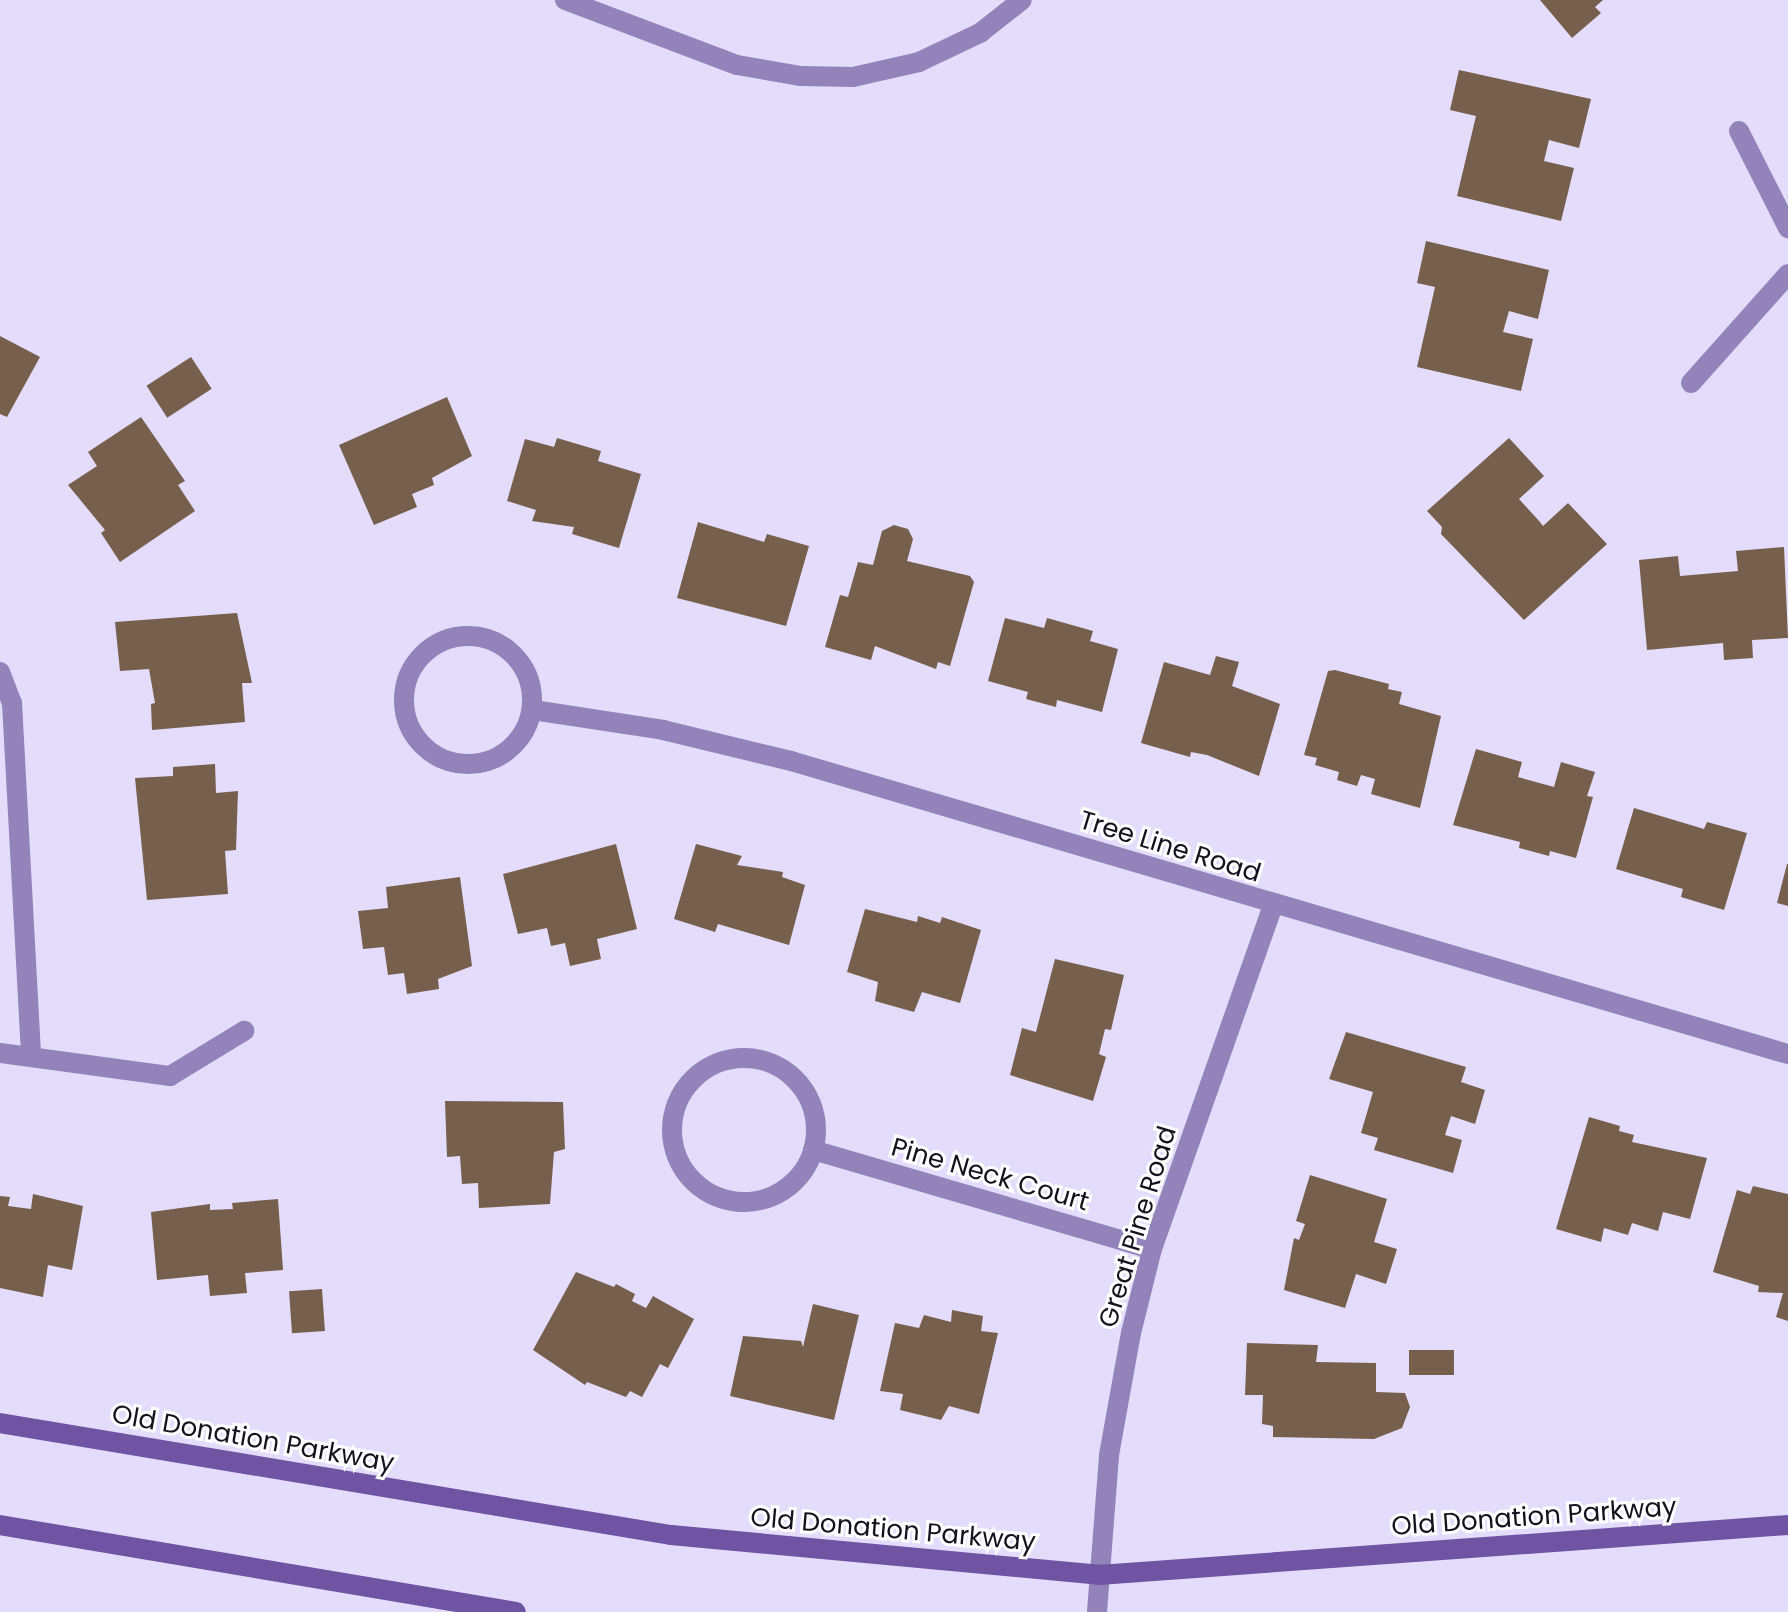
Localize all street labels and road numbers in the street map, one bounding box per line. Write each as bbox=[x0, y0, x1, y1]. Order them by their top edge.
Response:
street label: Tree Line Road bbox=[1076, 805, 1264, 889]
street label: Great Pine Road bbox=[1093, 1123, 1183, 1331]
street label: Pine Neck Court bbox=[888, 1132, 1092, 1218]
street label: Old Donation Parkway bbox=[110, 1399, 396, 1479]
street label: Old Donation Parkway bbox=[1390, 1491, 1678, 1543]
street label: Old Donation Parkway bbox=[749, 1502, 1037, 1558]

